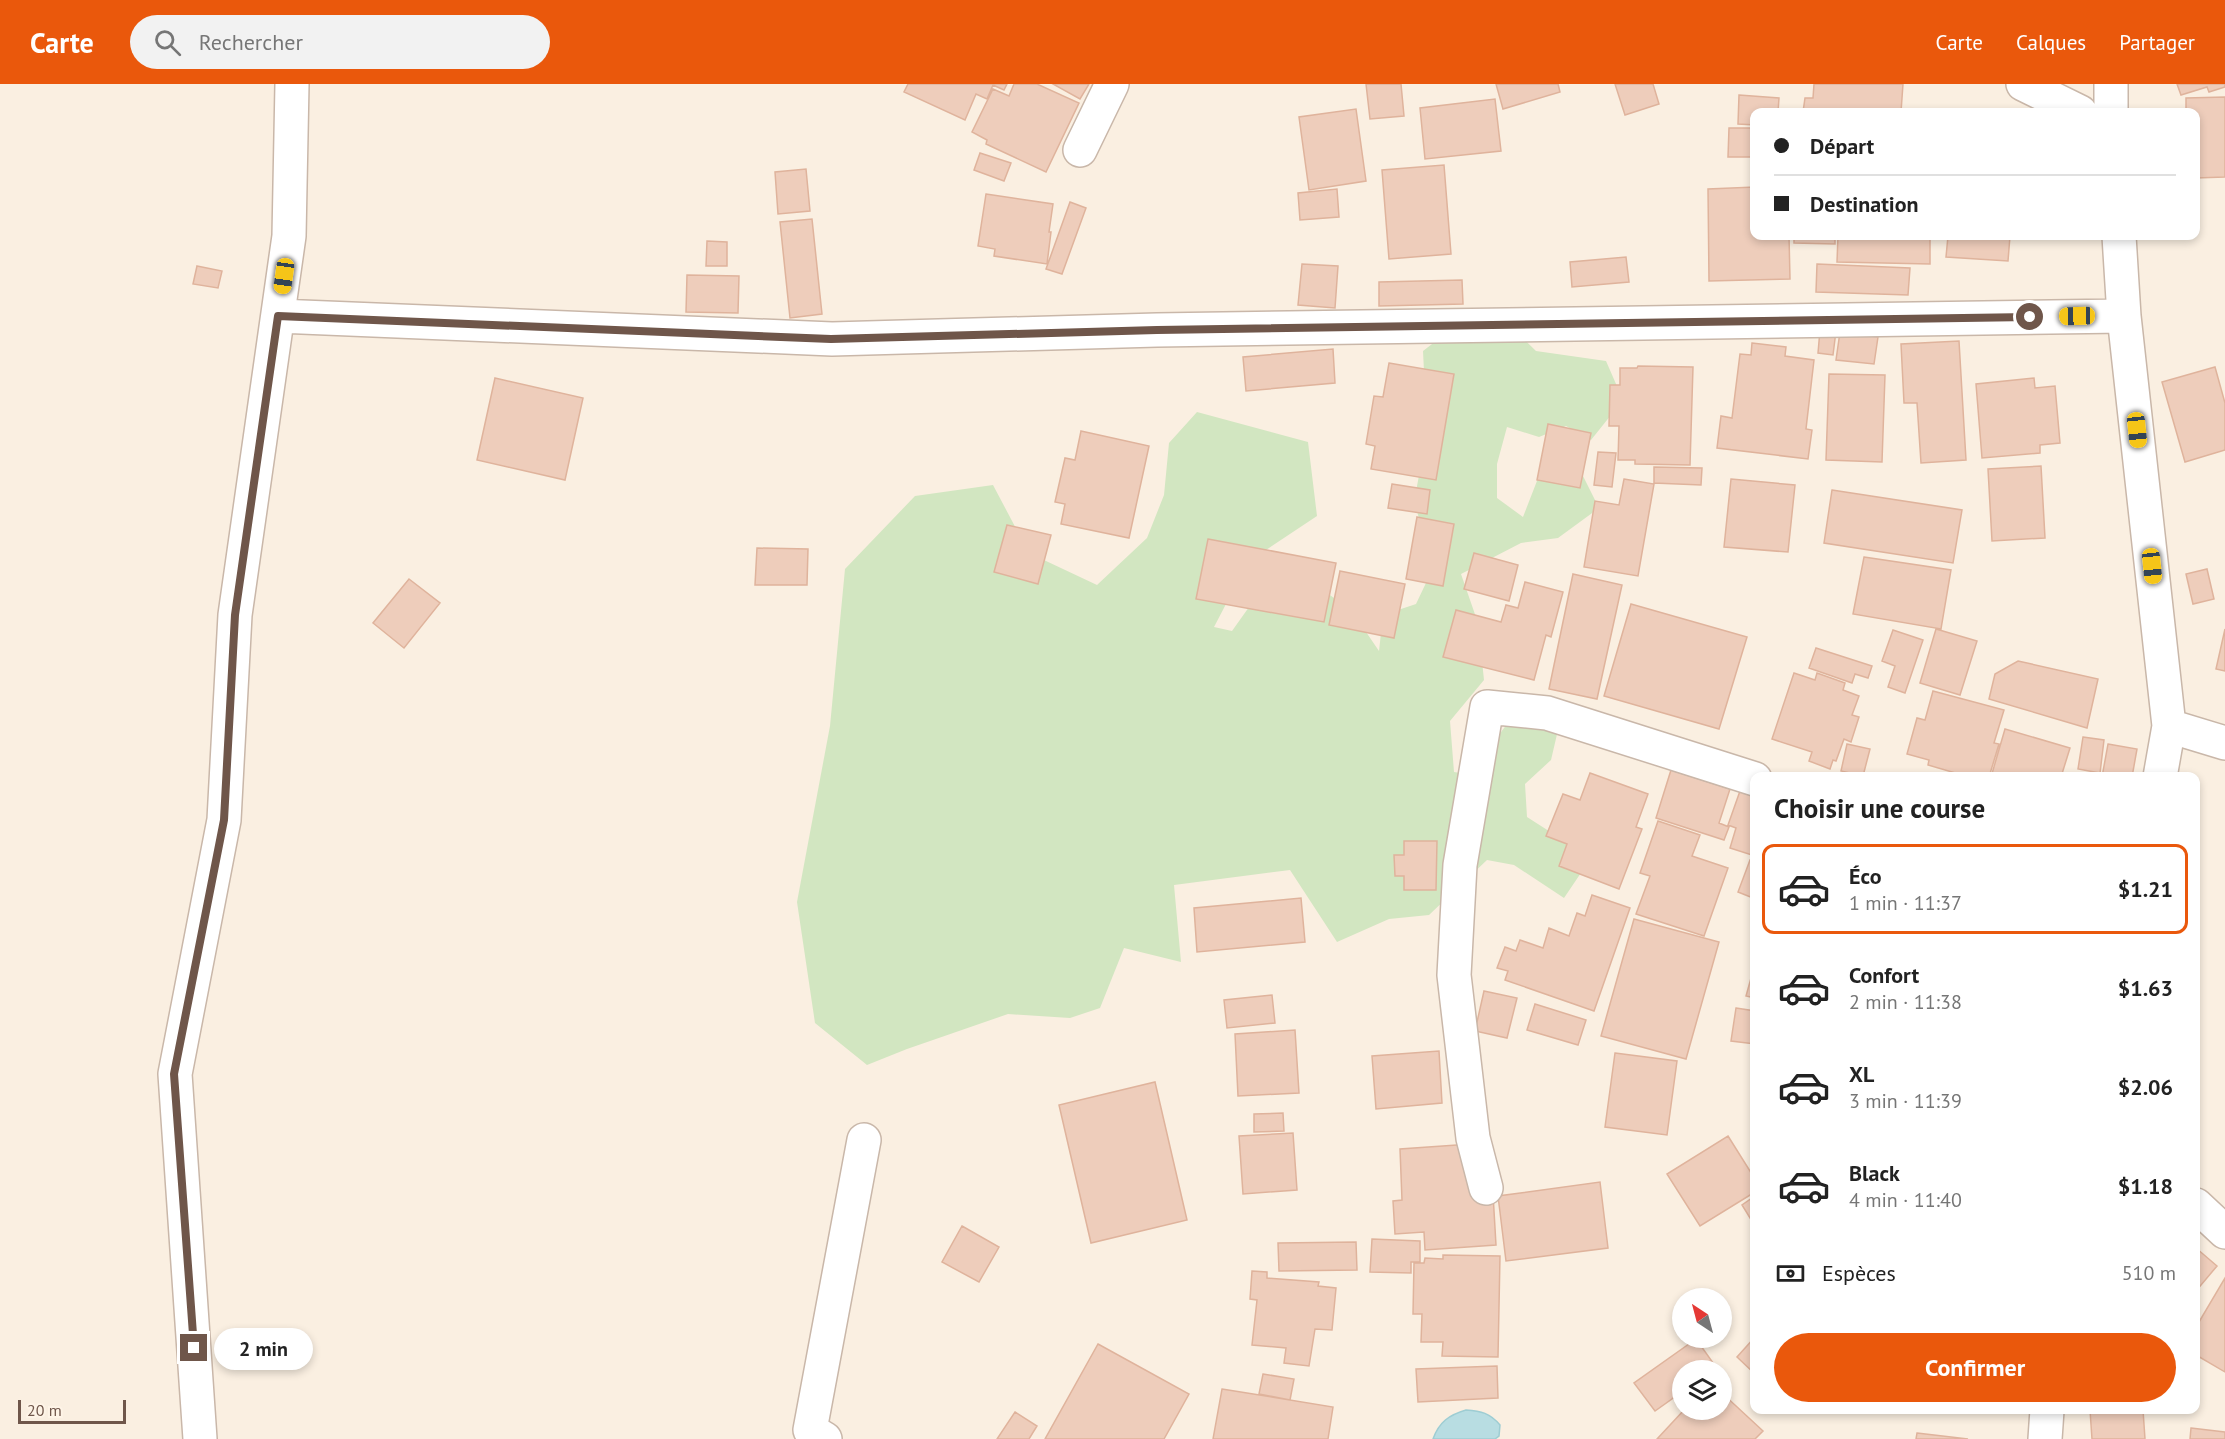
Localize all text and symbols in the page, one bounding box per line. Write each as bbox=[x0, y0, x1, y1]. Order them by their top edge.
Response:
search box bbox=[130, 15, 550, 69]
text: Carte bbox=[30, 24, 94, 61]
icon: search bbox=[151, 26, 184, 59]
text: Rechercher bbox=[199, 28, 303, 56]
text: Carte bbox=[1936, 29, 1983, 56]
text: Calques bbox=[2016, 29, 2086, 56]
text: Partager bbox=[2119, 29, 2195, 56]
text: Départ bbox=[1810, 132, 1874, 160]
text: Destination bbox=[1810, 190, 1919, 218]
car bbox=[273, 257, 295, 295]
route start bbox=[2016, 303, 2043, 330]
car bbox=[2059, 307, 2095, 325]
car bbox=[2126, 411, 2148, 449]
car bbox=[2141, 547, 2163, 585]
text: Choisir une course bbox=[1774, 791, 1985, 825]
icon: car bbox=[1777, 862, 1831, 916]
text: Éco bbox=[1849, 862, 1881, 890]
text: $1.21 bbox=[2118, 875, 2173, 903]
text: 1 min · 11:37 bbox=[1849, 890, 1962, 916]
icon: car bbox=[1777, 961, 1831, 1015]
text: Confort bbox=[1849, 961, 1919, 989]
text: $1.63 bbox=[2118, 974, 2173, 1002]
text: 2 min · 11:38 bbox=[1849, 989, 1962, 1015]
icon: car bbox=[1777, 1060, 1831, 1114]
text: XL bbox=[1849, 1060, 1874, 1088]
text: $2.06 bbox=[2118, 1073, 2173, 1101]
text: 3 min · 11:39 bbox=[1849, 1088, 1962, 1114]
icon: car bbox=[1777, 1159, 1831, 1213]
text: Black bbox=[1849, 1159, 1900, 1187]
text: $1.18 bbox=[2118, 1172, 2173, 1200]
text: 4 min · 11:40 bbox=[1849, 1187, 1962, 1213]
icon: cash bbox=[1774, 1257, 1807, 1290]
text: Espèces bbox=[1822, 1259, 1896, 1287]
text: 510 m bbox=[2122, 1260, 2176, 1286]
north arrow bbox=[1672, 1288, 1732, 1348]
map controls bbox=[1672, 1288, 1732, 1420]
callout: 2 min bbox=[215, 1327, 314, 1369]
button: Confirmer bbox=[1774, 1333, 2176, 1402]
route end bbox=[180, 1334, 207, 1361]
text: 2 min bbox=[239, 1336, 288, 1362]
button: layers bbox=[1672, 1360, 1732, 1420]
scale bar bbox=[18, 1397, 126, 1424]
text: 20 m bbox=[27, 1400, 62, 1420]

